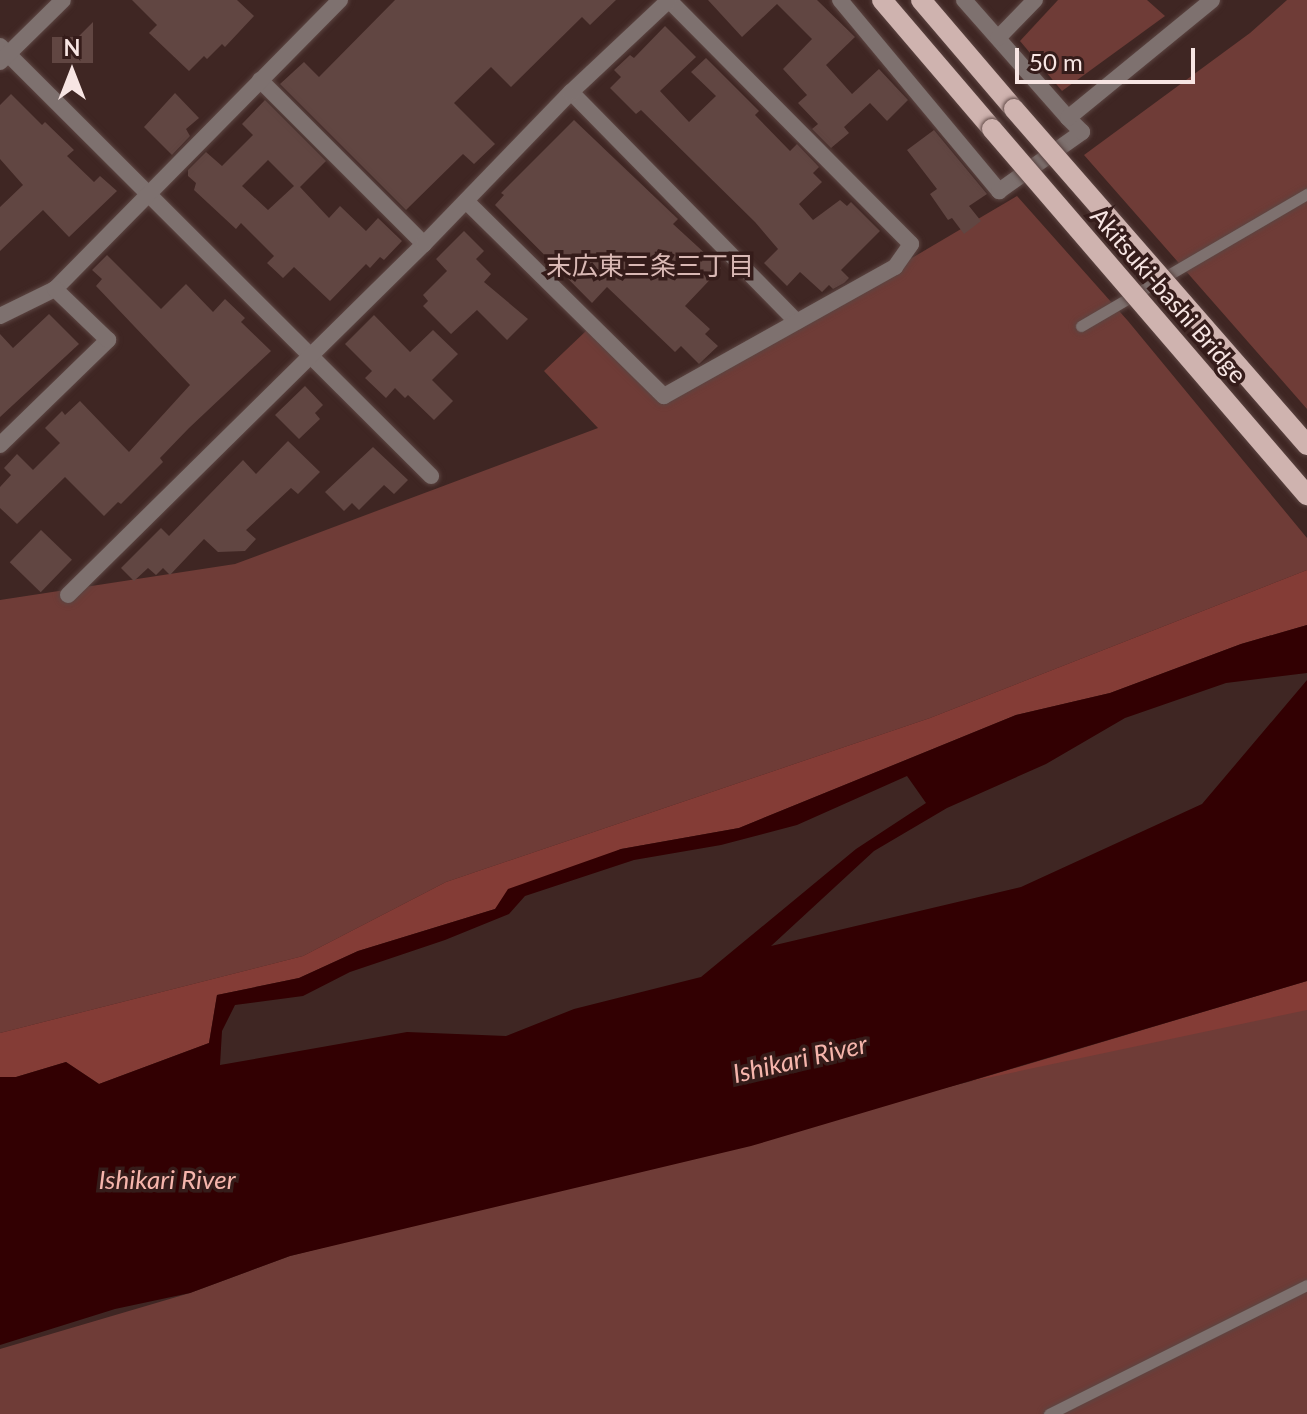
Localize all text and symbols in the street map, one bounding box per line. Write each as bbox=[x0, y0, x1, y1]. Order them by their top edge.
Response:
north arrow bbox=[32, 32, 112, 112]
scale bar bbox=[1019, 32, 1199, 82]
text: N bbox=[64, 34, 80, 61]
text: 50 m bbox=[1029, 47, 1083, 76]
street label: Akitsuki-bashi Bridge bbox=[1085, 202, 1253, 388]
district label: 末広東三条三丁目 bbox=[546, 250, 754, 282]
water label: Ishikari River bbox=[730, 1028, 870, 1090]
water label: Ishikari River bbox=[98, 1164, 236, 1196]

